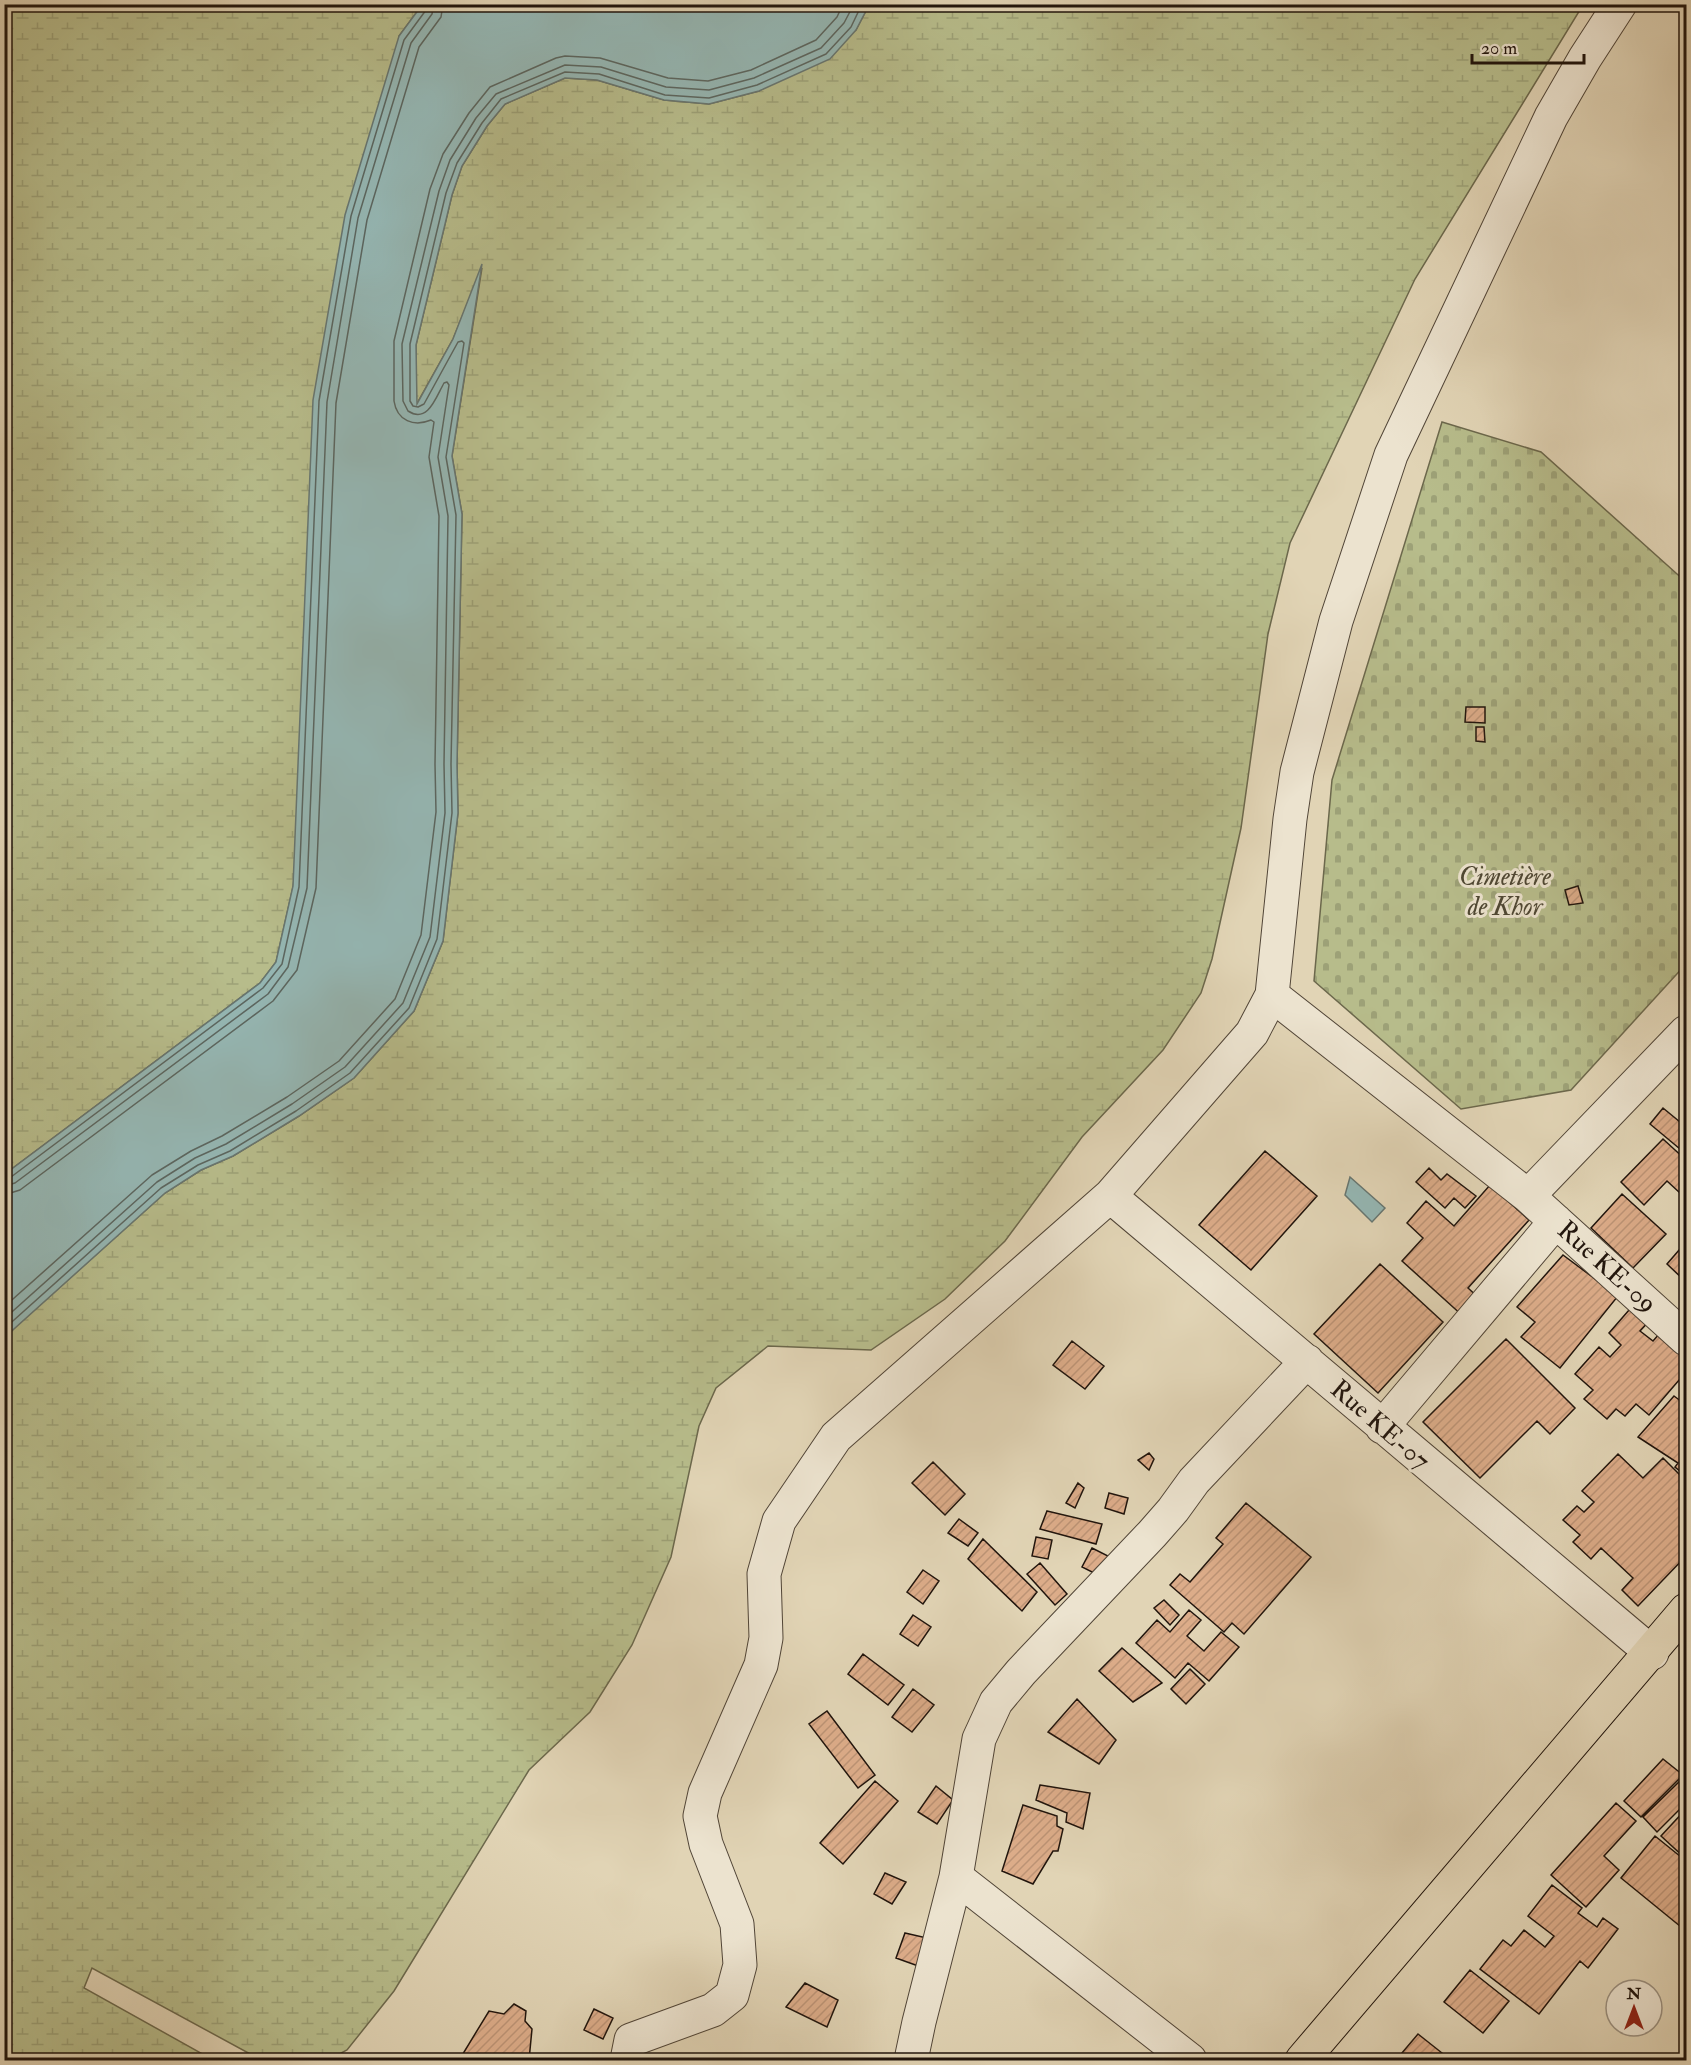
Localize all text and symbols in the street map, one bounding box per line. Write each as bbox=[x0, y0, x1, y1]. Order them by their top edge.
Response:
scale bar bbox=[1472, 27, 1584, 65]
text: 20 m bbox=[1481, 37, 1517, 60]
park label: Cimetière de Khor bbox=[1459, 861, 1551, 923]
street label: Rue KE-09 bbox=[1551, 1214, 1663, 1320]
street label: Rue KE-07 bbox=[1324, 1373, 1436, 1477]
north arrow bbox=[1604, 1978, 1664, 2038]
text: N bbox=[1626, 1984, 1642, 2004]

